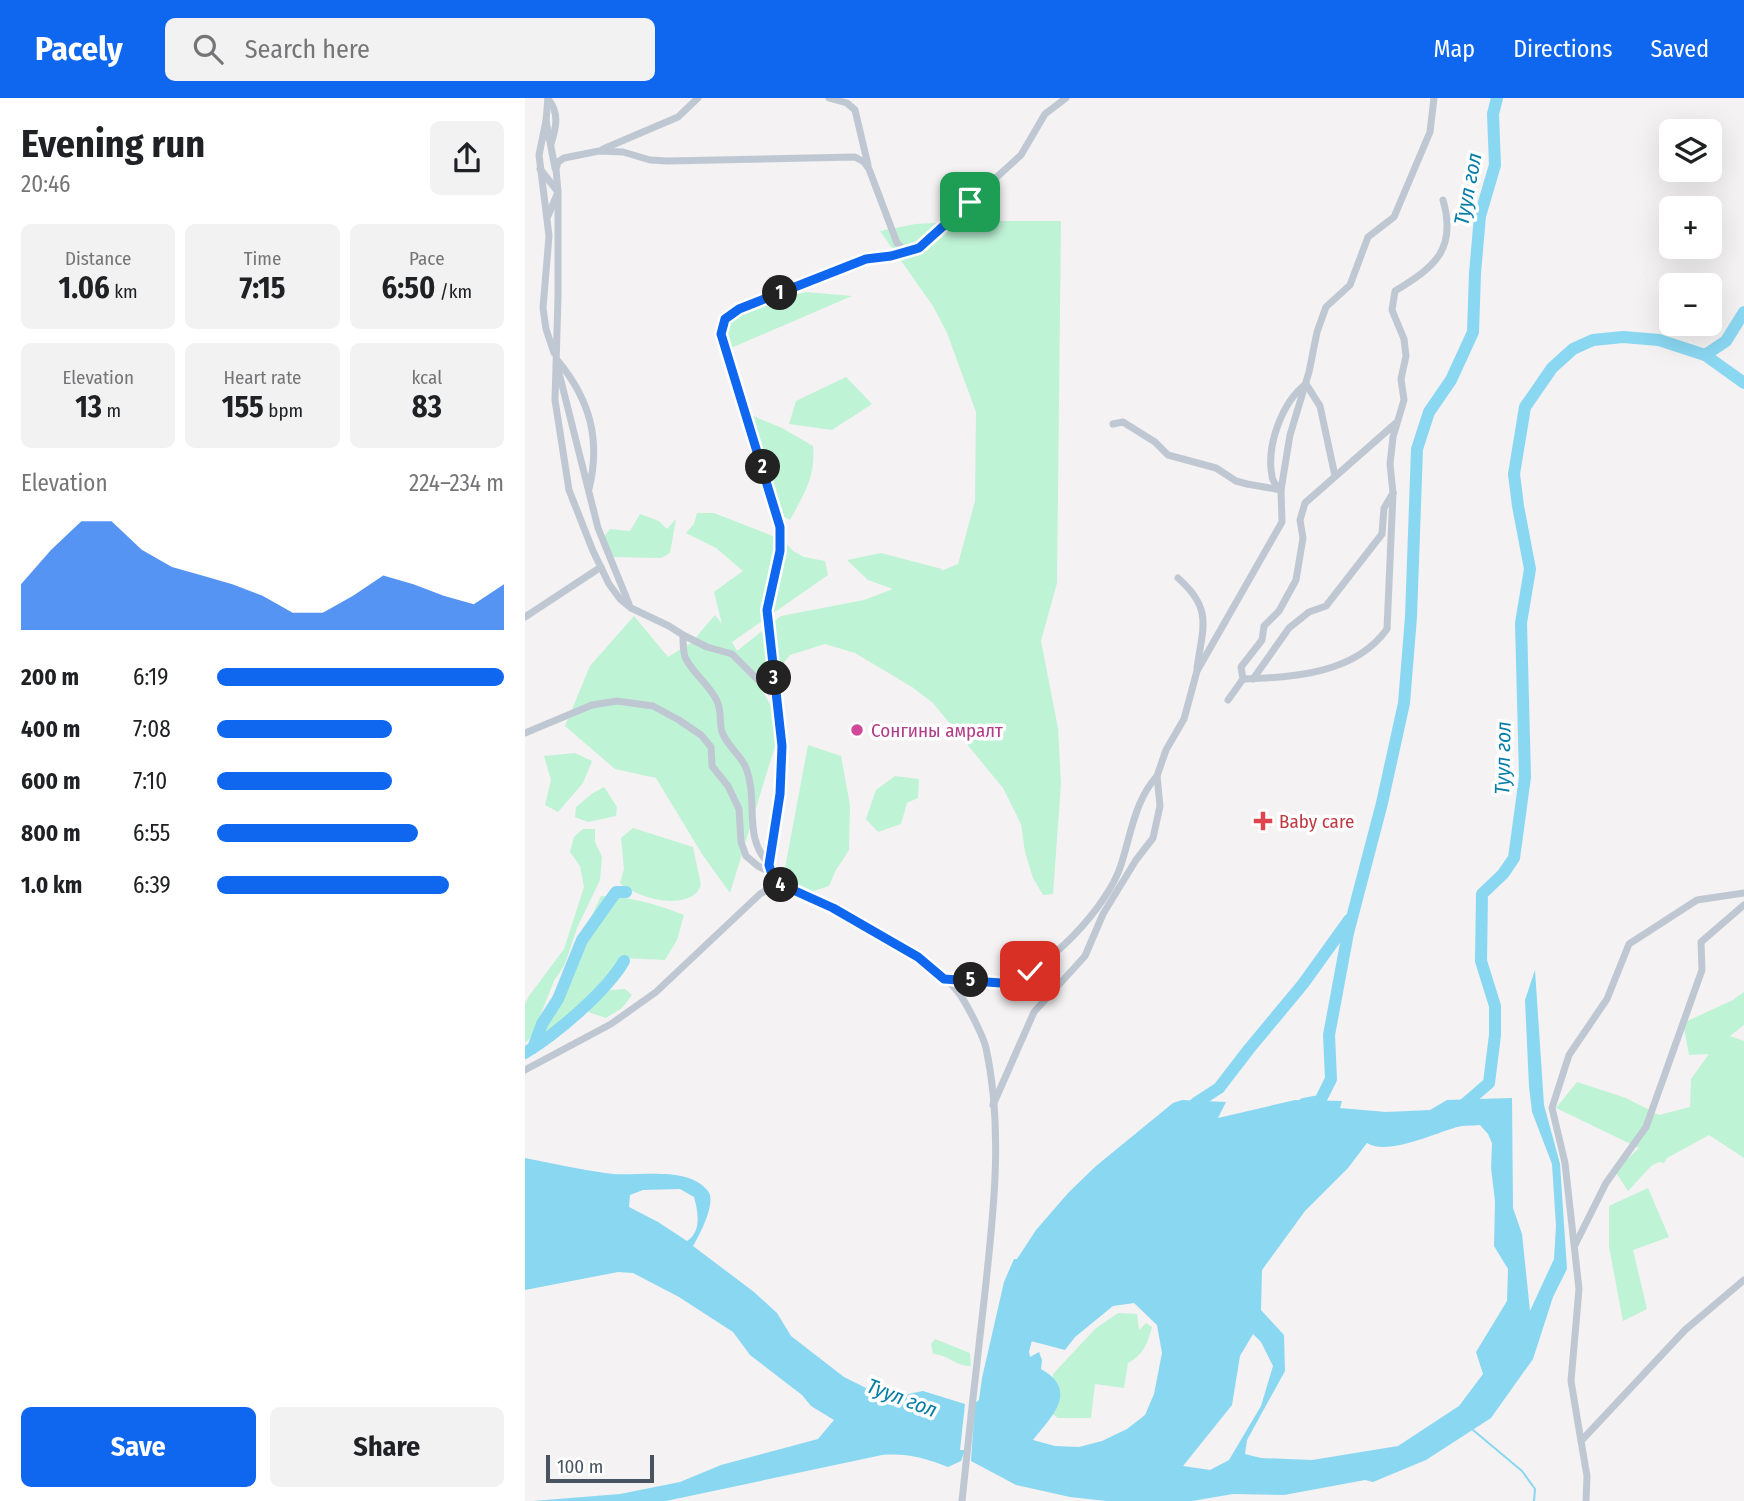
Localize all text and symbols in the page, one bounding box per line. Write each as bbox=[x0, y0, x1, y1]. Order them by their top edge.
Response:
search box bbox=[165, 18, 655, 81]
text: Pacely bbox=[35, 29, 123, 69]
icon: search bbox=[189, 30, 227, 68]
text: Search here bbox=[245, 34, 370, 65]
text: Map bbox=[1434, 35, 1475, 63]
text: Directions bbox=[1513, 35, 1612, 63]
text: Saved bbox=[1650, 35, 1709, 63]
map controls bbox=[1659, 119, 1722, 336]
button: layers bbox=[1659, 119, 1722, 182]
text: Evening run bbox=[21, 121, 205, 167]
button: share bbox=[430, 121, 504, 195]
water label: Туул гол bbox=[1448, 151, 1488, 227]
text: 20:46 bbox=[21, 170, 70, 198]
pin bbox=[940, 172, 1000, 232]
icon: arrive bbox=[951, 183, 989, 221]
button: + bbox=[1659, 196, 1722, 259]
text: Distance bbox=[65, 247, 131, 270]
text: Time bbox=[244, 247, 281, 270]
text: Pace bbox=[409, 247, 445, 270]
text: 1.06 bbox=[59, 270, 110, 306]
text: 7:15 bbox=[239, 270, 286, 306]
text: 6:50 bbox=[381, 270, 435, 306]
button: − bbox=[1659, 273, 1722, 336]
pin: 1 bbox=[763, 276, 797, 310]
text: km bbox=[110, 280, 138, 303]
text: /km bbox=[435, 280, 472, 303]
text: 1 bbox=[775, 281, 784, 304]
text: Elevation bbox=[62, 366, 134, 389]
text: Heart rate bbox=[223, 366, 302, 389]
text: kcal bbox=[411, 366, 442, 389]
text: 13 bbox=[75, 389, 102, 425]
text: 155 bbox=[222, 389, 264, 425]
text: 83 bbox=[412, 389, 442, 425]
text: m bbox=[102, 399, 121, 422]
text: bpm bbox=[264, 399, 303, 422]
pin: 2 bbox=[745, 450, 781, 484]
text: 2 bbox=[758, 455, 767, 478]
text: Elevation bbox=[21, 469, 108, 497]
text: 224–234 m bbox=[409, 469, 504, 497]
pin: 3 bbox=[757, 660, 791, 696]
text: 200 m bbox=[21, 663, 79, 691]
text: 6:19 bbox=[133, 663, 169, 691]
text: 3 bbox=[769, 666, 778, 689]
text: 400 m bbox=[21, 715, 80, 743]
text: 7:08 bbox=[133, 715, 171, 743]
place label: Сонгины амралт bbox=[871, 719, 1003, 742]
water label: Туул гол bbox=[1489, 721, 1517, 795]
marker: Сонгины амралт bbox=[849, 722, 865, 738]
text: 600 m bbox=[21, 767, 80, 795]
text: 7:10 bbox=[133, 767, 167, 795]
place label: Baby care bbox=[1279, 810, 1354, 833]
marker: Baby care bbox=[1253, 811, 1273, 831]
text: 800 m bbox=[21, 819, 81, 847]
text: 6:55 bbox=[133, 819, 170, 847]
pin: 4 bbox=[763, 868, 799, 902]
text: 1.0 km bbox=[21, 871, 82, 899]
text: 6:39 bbox=[133, 871, 171, 899]
text: 4 bbox=[776, 873, 785, 896]
pin bbox=[1000, 941, 1060, 1001]
icon: check bbox=[1011, 952, 1049, 990]
pin: 5 bbox=[953, 962, 989, 998]
text: 5 bbox=[966, 968, 975, 991]
water label: Туул гол bbox=[863, 1373, 941, 1423]
button: Save bbox=[21, 1407, 256, 1487]
button: Share bbox=[270, 1407, 504, 1487]
scale bar bbox=[546, 1452, 655, 1484]
text: 100 m bbox=[557, 1455, 603, 1478]

